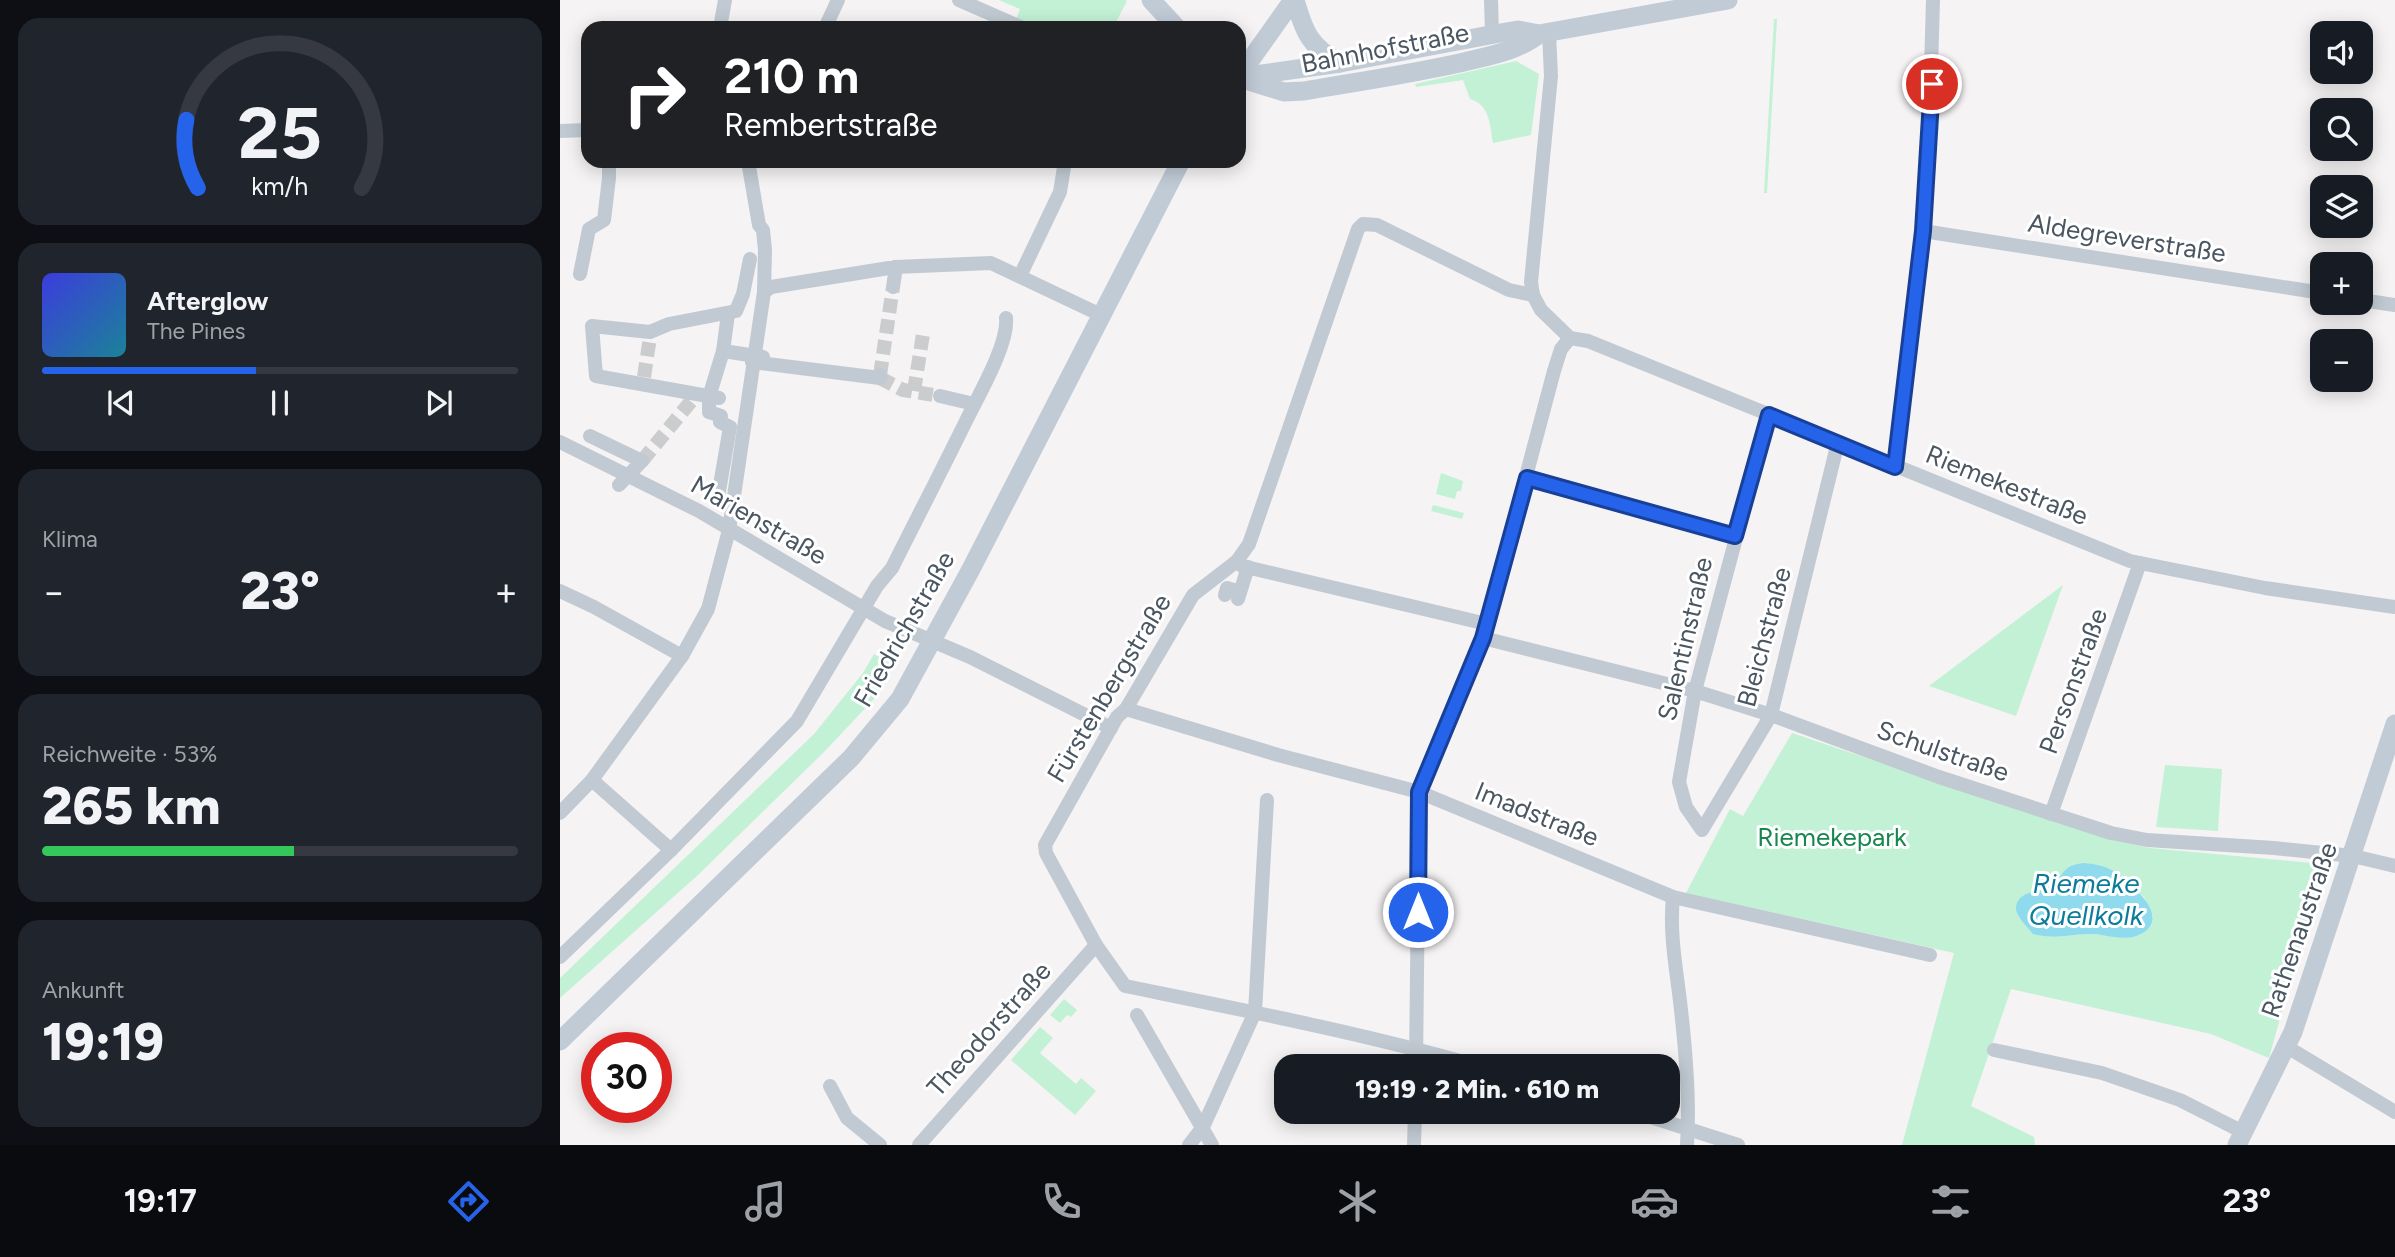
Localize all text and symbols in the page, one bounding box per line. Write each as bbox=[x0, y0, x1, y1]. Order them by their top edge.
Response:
street label: Bahnhofstraße bbox=[1298, 16, 1472, 80]
map controls bbox=[2310, 21, 2373, 392]
button: sound bbox=[2310, 21, 2373, 84]
text: 210 m bbox=[724, 46, 859, 105]
icon: right bbox=[609, 49, 700, 140]
pin bbox=[1902, 54, 1962, 114]
icon: arrive bbox=[1913, 65, 1951, 103]
text: 25 bbox=[238, 89, 322, 176]
button: search bbox=[2310, 98, 2373, 161]
text: Rembertstraße bbox=[724, 106, 938, 144]
text: km/h bbox=[251, 171, 309, 201]
button: layers bbox=[2310, 175, 2373, 238]
street label: Aldegreverstraße bbox=[2026, 207, 2228, 269]
button: + bbox=[2310, 252, 2373, 315]
text: Afterglow bbox=[147, 285, 269, 317]
text: The Pines bbox=[147, 317, 246, 345]
button: − bbox=[2310, 329, 2373, 392]
icon: previous bbox=[102, 384, 140, 422]
icon: pause bbox=[261, 384, 299, 422]
icon: next bbox=[420, 384, 458, 422]
street label: Riemekestraße bbox=[1921, 438, 2093, 532]
street label: Marienstraße bbox=[685, 468, 833, 572]
text: Klima bbox=[42, 525, 98, 553]
street label: Friedrichstraße bbox=[847, 546, 961, 712]
street label: Salentinstraße bbox=[1651, 554, 1719, 724]
text: 23° bbox=[240, 560, 320, 622]
street label: Bleichstraße bbox=[1730, 564, 1798, 710]
text: − bbox=[42, 569, 66, 615]
text: + bbox=[494, 569, 518, 615]
street label: Fürstenbergstraße bbox=[1040, 588, 1178, 788]
street label: Personstraße bbox=[2032, 604, 2114, 758]
street label: Schulstraße bbox=[1873, 713, 2013, 789]
text: Reichweite · 53% bbox=[42, 740, 217, 768]
text: 265 km bbox=[42, 775, 221, 837]
street label: Imadstraße bbox=[1470, 775, 1604, 853]
park label: Riemekepark bbox=[1757, 821, 1907, 853]
street label: Rathenaustraße bbox=[2254, 838, 2344, 1022]
water label: Riemeke Quellkolk bbox=[2029, 866, 2145, 932]
position arrow bbox=[1381, 875, 1455, 949]
street label: Theodorstraße bbox=[920, 955, 1058, 1103]
text: Ankunft bbox=[42, 976, 124, 1004]
text: 19:19 bbox=[42, 1011, 164, 1073]
speed limit sign: 30 bbox=[581, 1032, 672, 1123]
text: 19:19 · 2 Min. · 610 m bbox=[1355, 1073, 1599, 1105]
icon: directions bbox=[444, 1177, 493, 1226]
icon: music bbox=[741, 1177, 790, 1226]
icon: phone bbox=[1037, 1177, 1086, 1226]
icon: climate bbox=[1333, 1177, 1382, 1226]
icon: car bbox=[1630, 1177, 1679, 1226]
icon: filters bbox=[1926, 1177, 1975, 1226]
text: 19:17 bbox=[124, 1182, 197, 1220]
text: 23° bbox=[2223, 1182, 2271, 1220]

